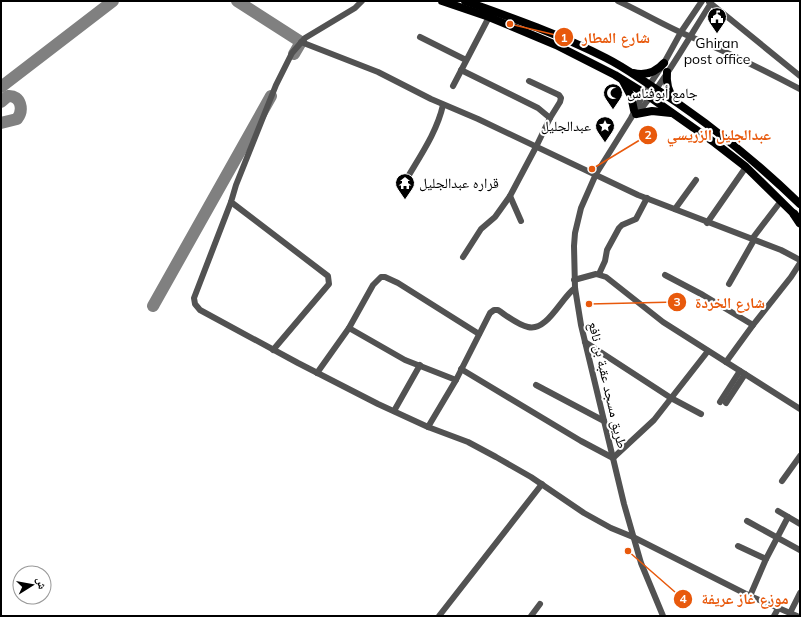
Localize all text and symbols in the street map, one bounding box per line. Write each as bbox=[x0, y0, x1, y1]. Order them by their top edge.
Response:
public building icon: Ghiran post office bbox=[706, 6, 728, 34]
callout: شارع المطار bbox=[554, 24, 658, 51]
text: شارع المطار bbox=[581, 28, 650, 48]
text: 1 bbox=[560, 30, 568, 45]
place label: Ghiran post office bbox=[684, 34, 750, 68]
mosque icon: جامع أبوفناس bbox=[602, 82, 624, 110]
place label: جامع أبوفناس bbox=[627, 84, 698, 103]
place icon: عبدالجليل bbox=[594, 115, 616, 143]
place label: عبدالجليل bbox=[541, 117, 591, 135]
callout: عبدالجليل الزريسي bbox=[638, 122, 779, 149]
text: عبدالجليل الزريسي bbox=[667, 125, 771, 147]
text: 2 bbox=[644, 127, 652, 142]
temple icon: قراره عبدالجليل bbox=[394, 172, 416, 200]
place label: قراره عبدالجليل bbox=[419, 174, 499, 192]
callout: شارع الخردة bbox=[667, 289, 773, 316]
text: شارع الخردة bbox=[695, 293, 765, 313]
text: 3 bbox=[673, 294, 681, 309]
street label: طريق مسجد عقبة بن نافع bbox=[584, 320, 631, 450]
north arrow bbox=[12, 565, 52, 605]
text: ش bbox=[33, 576, 50, 591]
callout: موزع غاز عريفة bbox=[673, 586, 796, 613]
text: موزع غاز عريفة bbox=[701, 589, 789, 609]
text: 4 bbox=[679, 591, 687, 606]

